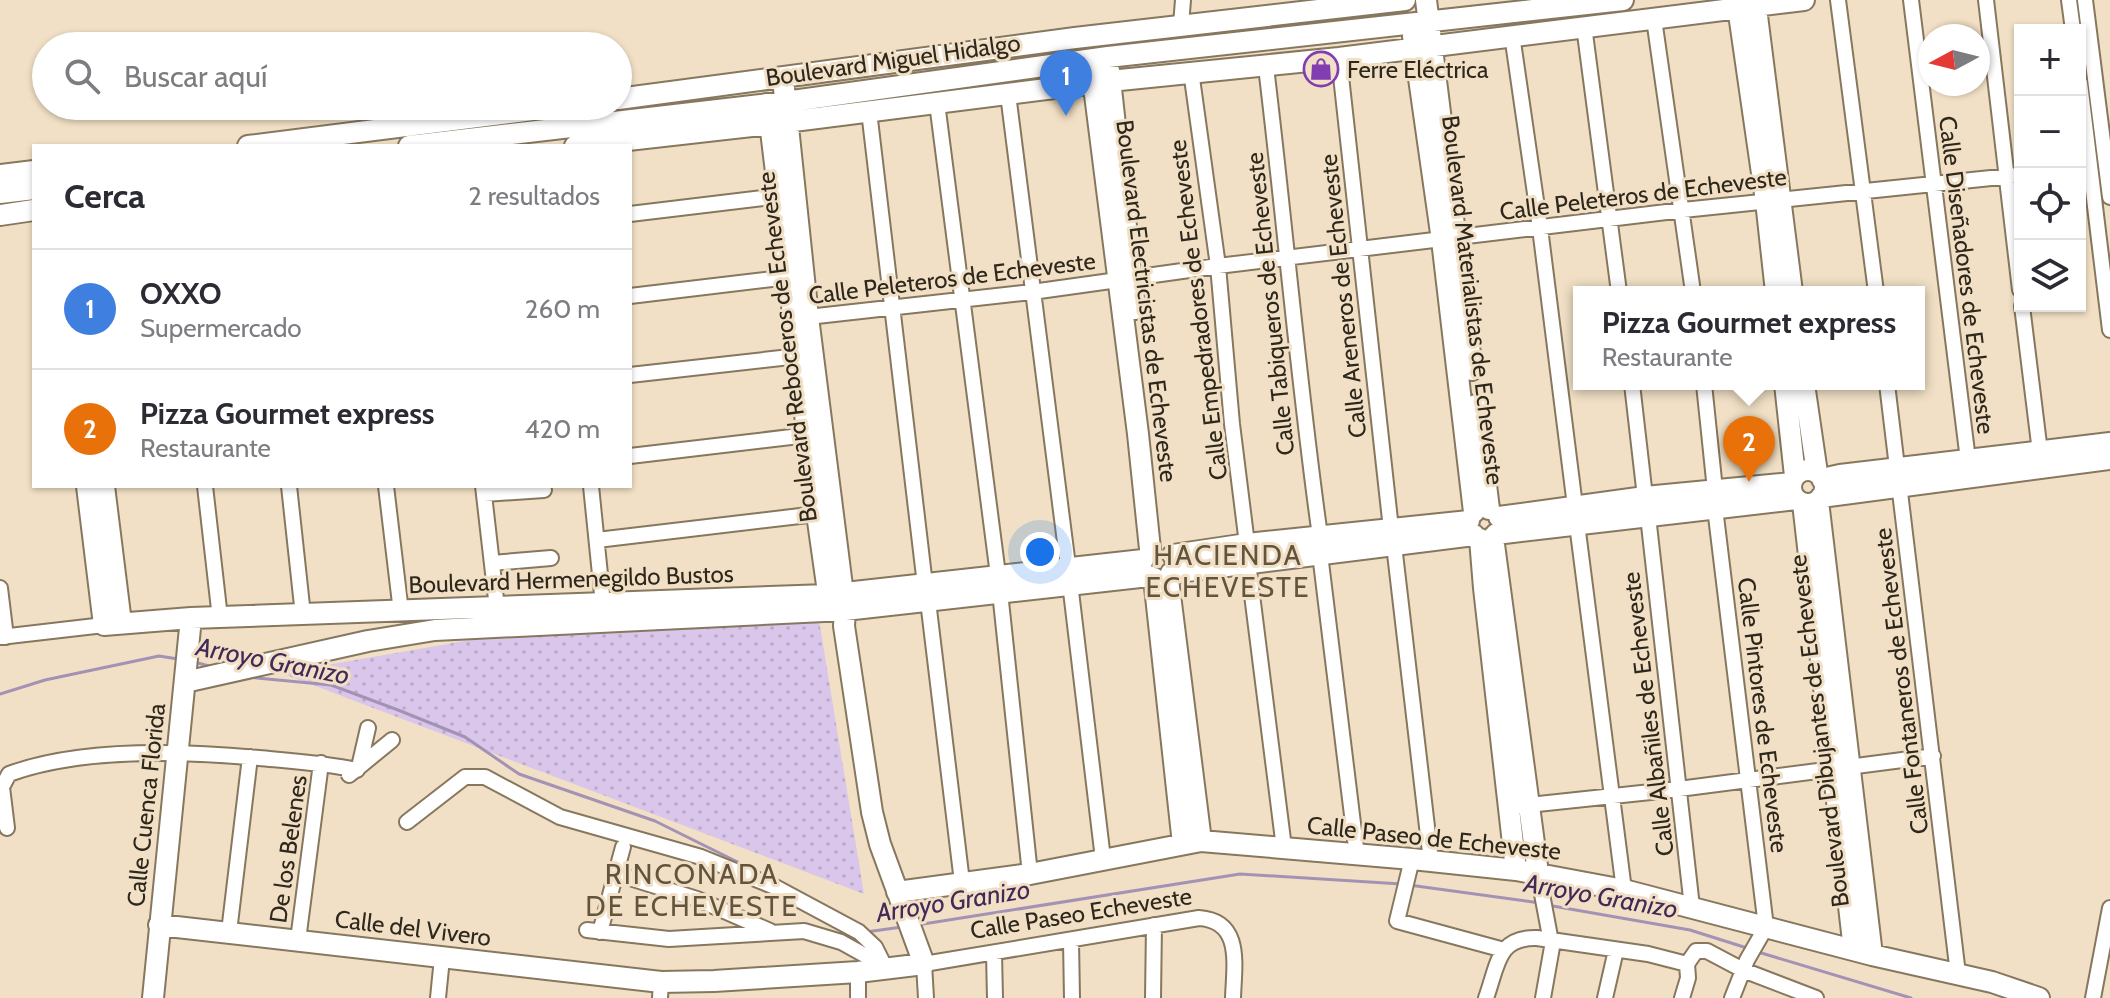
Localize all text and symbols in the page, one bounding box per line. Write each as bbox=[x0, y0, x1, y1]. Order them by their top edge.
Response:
north arrow bbox=[1918, 24, 1990, 96]
map controls bbox=[2014, 24, 2086, 312]
button: + bbox=[2014, 24, 2086, 96]
street label: Boulevard Miguel Hidalgo bbox=[764, 28, 1022, 92]
search box bbox=[32, 32, 632, 120]
pin: 1 bbox=[1040, 50, 1092, 116]
shop icon: Ferre Eléctrica bbox=[1302, 50, 1340, 88]
icon: search bbox=[60, 54, 104, 98]
place label: Ferre Eléctrica bbox=[1347, 55, 1489, 84]
text: Buscar aquí bbox=[124, 58, 267, 95]
button: − bbox=[2014, 96, 2086, 168]
street label: Boulevard Materialistas de Echeveste bbox=[1436, 114, 1510, 486]
street label: Calle Diseñadores de Echeveste bbox=[1933, 114, 2001, 436]
street label: Boulevard Electricistas de Echeveste bbox=[1110, 118, 1184, 484]
street label: Calle Empedradores de Echeveste bbox=[1163, 138, 1233, 482]
street label: Calle Tabiqueros de Echeveste bbox=[1240, 151, 1300, 457]
street label: Calle Areneros de Echeveste bbox=[1314, 153, 1372, 439]
street label: Calle Peleteros de Echeveste bbox=[1498, 162, 1788, 226]
button: locate bbox=[2014, 168, 2086, 240]
street label: Boulevard Reboceros de Echeveste bbox=[751, 170, 823, 524]
text: Cerca bbox=[64, 175, 145, 217]
text: 2 resultados bbox=[468, 180, 600, 212]
button: layers bbox=[2014, 240, 2086, 312]
street label: Calle Peleteros de Echeveste bbox=[807, 246, 1097, 310]
text: OXXO bbox=[140, 275, 222, 312]
popup bbox=[1573, 286, 1925, 390]
text: 1 bbox=[85, 293, 95, 325]
text: 260 m bbox=[525, 293, 600, 325]
text: Pizza Gourmet express bbox=[1602, 304, 1896, 341]
text: Supermercado bbox=[140, 312, 302, 344]
text: Restaurante bbox=[1602, 341, 1733, 373]
text: Pizza Gourmet express bbox=[140, 395, 435, 432]
text: 2 bbox=[83, 413, 97, 445]
text: 420 m bbox=[525, 413, 600, 445]
pin: 2 bbox=[1723, 416, 1775, 482]
text: Restaurante bbox=[140, 432, 271, 464]
street label: Calle Fontaneros de Echeveste bbox=[1868, 526, 1934, 836]
your location bbox=[1020, 532, 1060, 572]
district label: HACIENDA ECHEVESTE bbox=[1145, 538, 1311, 604]
street label: Boulevard Dibujantes de Echeveste bbox=[1783, 553, 1855, 909]
street label: Boulevard Hermenegildo Bustos bbox=[408, 559, 734, 599]
street label: Calle Albañiles de Echeveste bbox=[1616, 570, 1680, 858]
street label: Calle Pintores de Echeveste bbox=[1732, 576, 1794, 854]
water label: Arroyo Granizo bbox=[193, 630, 352, 692]
street label: Calle Cuenca Florida bbox=[121, 701, 171, 908]
street label: De los Belenes bbox=[263, 773, 313, 925]
street label: Calle Paseo de Echeveste bbox=[1306, 810, 1562, 866]
district label: RINCONADA DE ECHEVESTE bbox=[585, 857, 799, 923]
water label: Arroyo Granizo bbox=[1521, 867, 1680, 925]
water label: Arroyo Granizo bbox=[873, 873, 1032, 929]
street label: Calle Paseo Echeveste bbox=[968, 881, 1194, 945]
street label: Calle del Vivero bbox=[333, 904, 493, 952]

